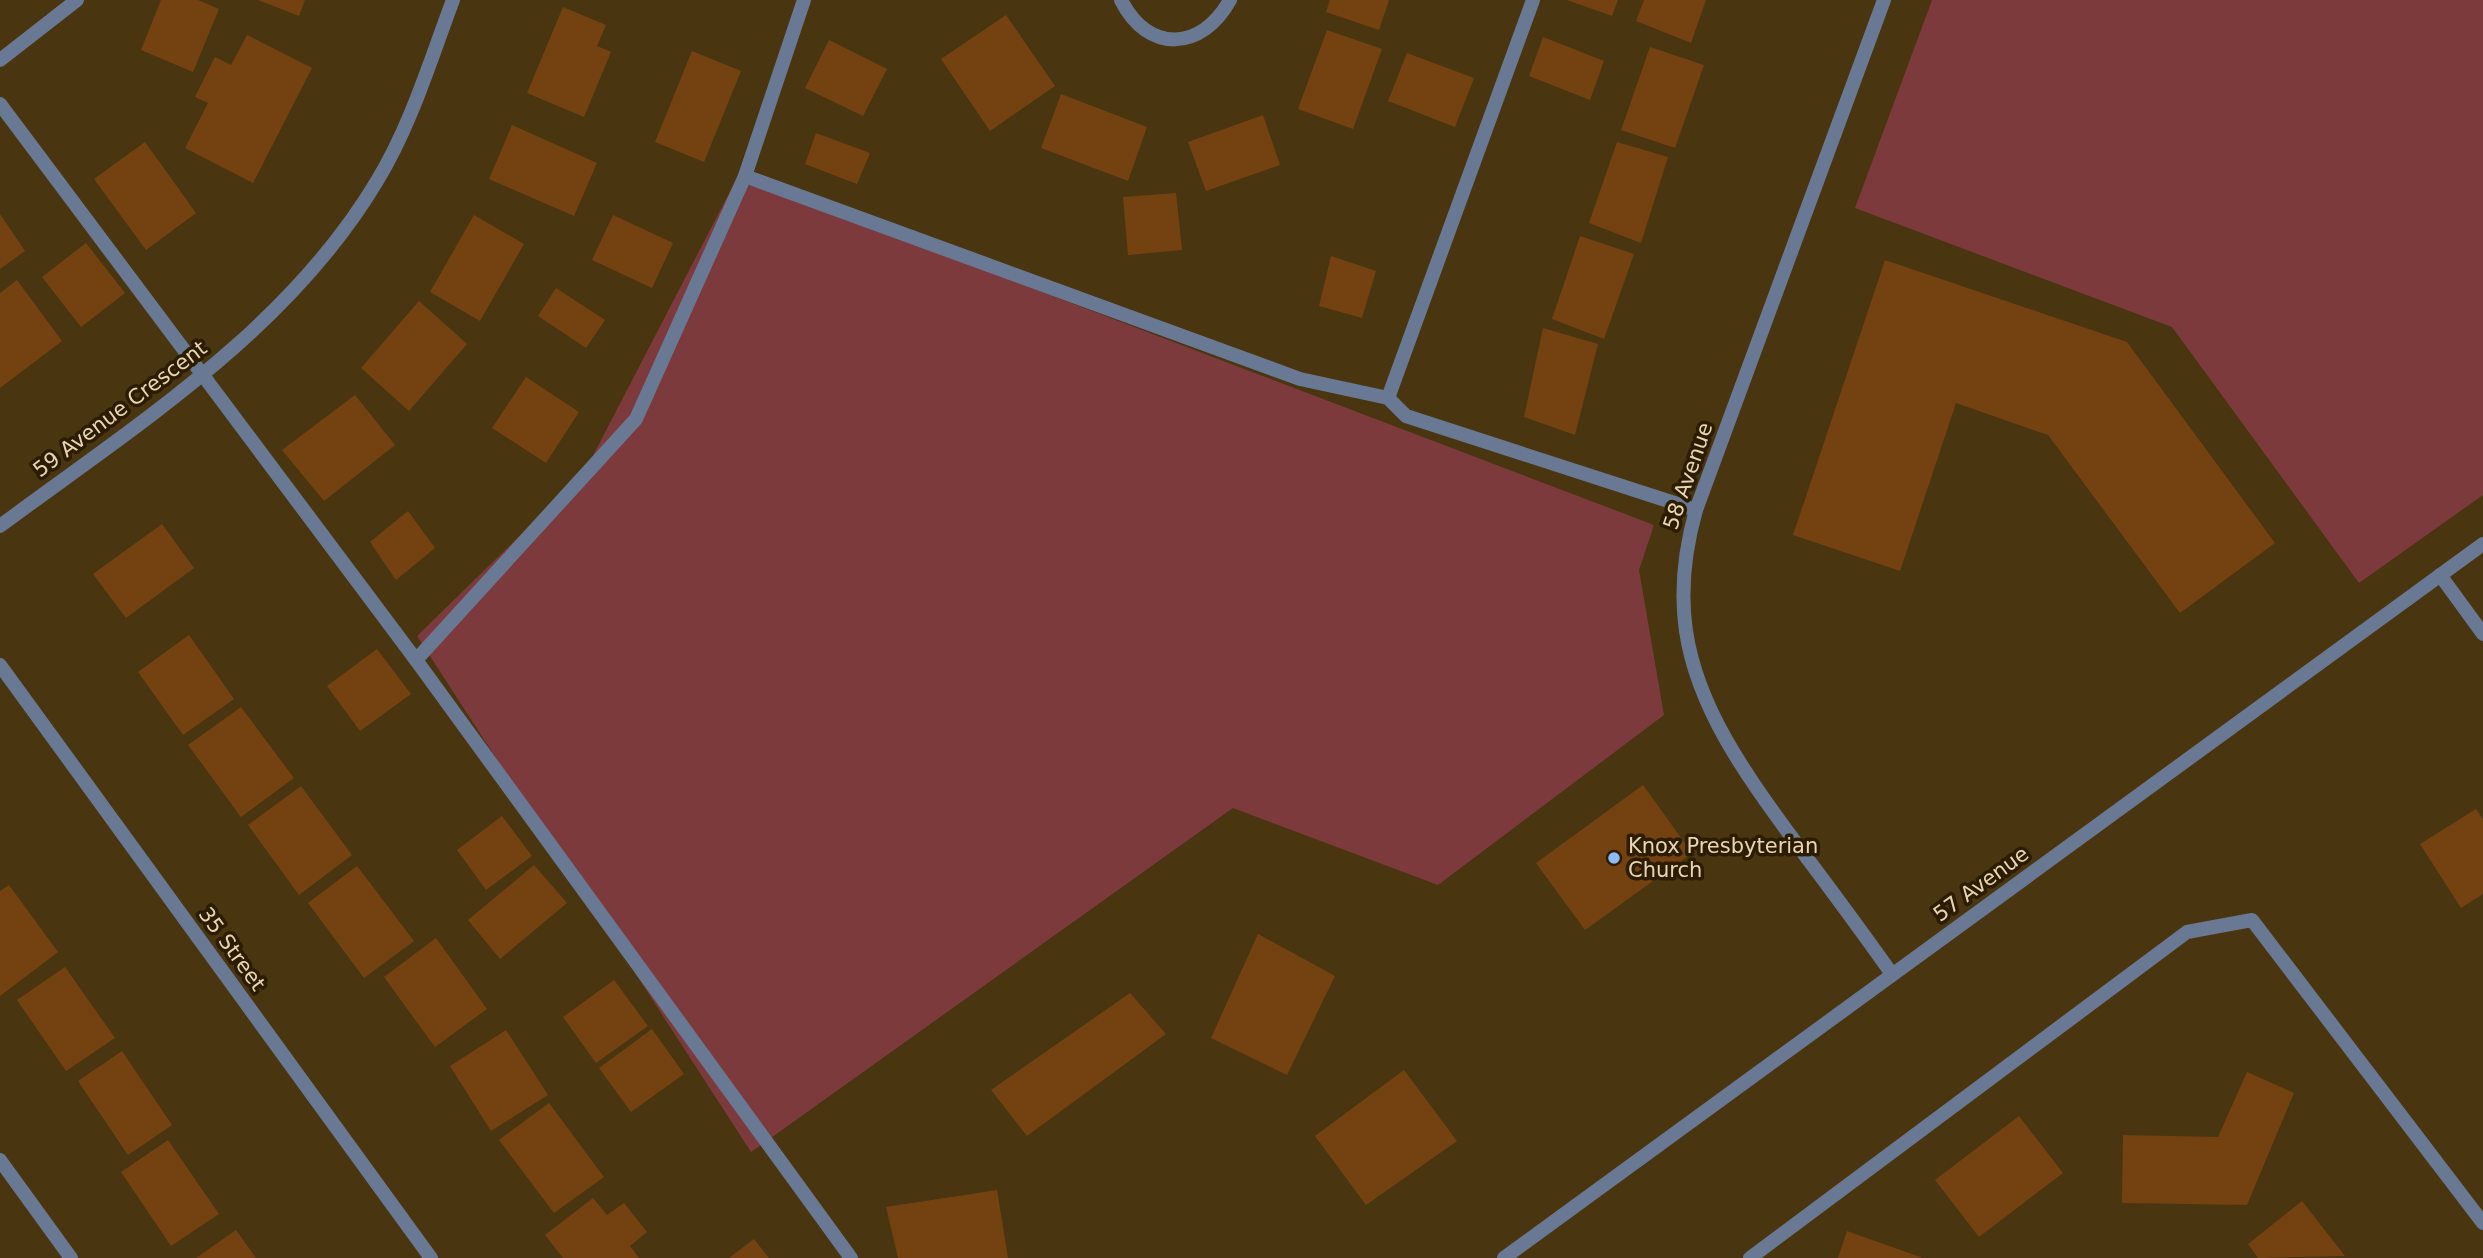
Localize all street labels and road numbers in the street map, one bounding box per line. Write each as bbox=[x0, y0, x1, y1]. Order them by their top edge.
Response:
street label: 59 Avenue Crescent bbox=[29, 336, 211, 482]
street label: 58 Avenue bbox=[1659, 419, 1717, 533]
street label: 57 Avenue bbox=[1929, 842, 2033, 926]
street label: 35 Street bbox=[194, 903, 270, 995]

